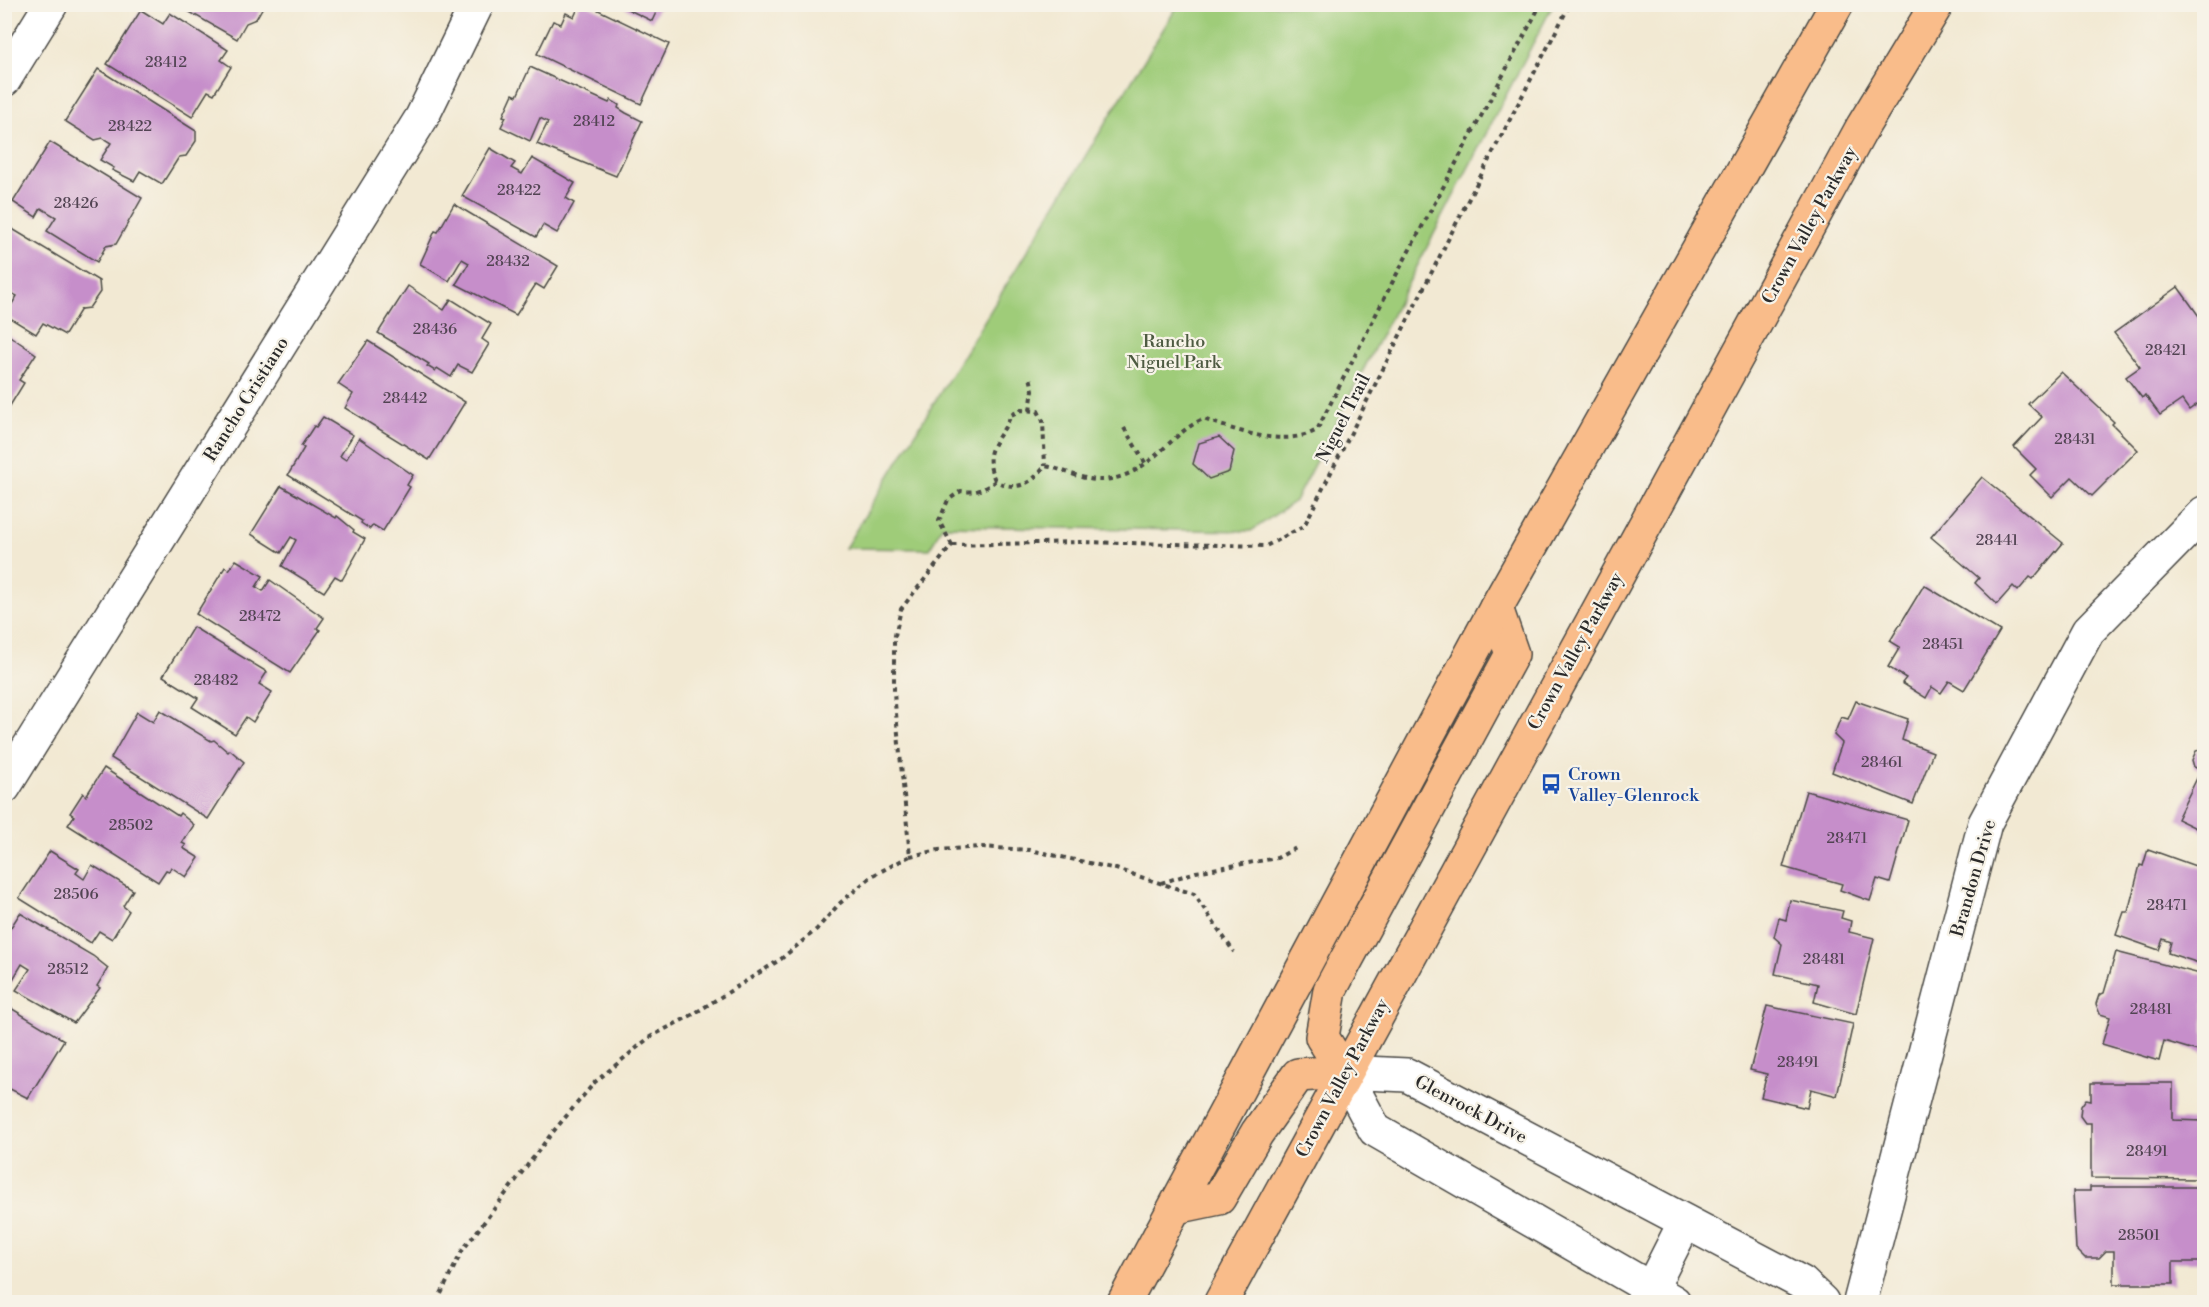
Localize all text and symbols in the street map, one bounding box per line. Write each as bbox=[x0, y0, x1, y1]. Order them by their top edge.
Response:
house number: 28412 bbox=[145, 53, 187, 72]
house number: 28412 bbox=[573, 112, 615, 131]
house number: 28422 bbox=[108, 117, 152, 136]
street label: Crown Valley Parkway bbox=[1757, 142, 1862, 308]
house number: 28422 bbox=[497, 181, 541, 200]
house number: 28426 bbox=[54, 194, 98, 213]
house number: 28432 bbox=[486, 252, 530, 271]
house number: 28436 bbox=[413, 320, 457, 339]
park label: Rancho Niguel Park bbox=[1127, 330, 1223, 374]
street label: Rancho Cristiano bbox=[199, 333, 294, 466]
house number: 28421 bbox=[2145, 341, 2188, 360]
street label: Niguel Trail bbox=[1311, 369, 1376, 467]
house number: 28442 bbox=[383, 389, 427, 408]
house number: 28431 bbox=[2054, 430, 2096, 449]
house number: 28441 bbox=[1976, 531, 2019, 550]
street label: Crown Valley Parkway bbox=[1523, 568, 1628, 734]
house number: 28472 bbox=[239, 607, 281, 626]
house number: 28451 bbox=[1922, 635, 1964, 654]
house number: 28482 bbox=[194, 671, 238, 690]
house number: 28461 bbox=[1861, 753, 1904, 772]
place label: Crown Valley-Glenrock bbox=[1567, 763, 1700, 807]
bus stop icon: Crown Valley-Glenrock bbox=[1539, 772, 1563, 796]
house number: 28502 bbox=[109, 816, 153, 835]
street label: Brandon Drive bbox=[1946, 817, 2001, 940]
house number: 28471 bbox=[1827, 829, 1868, 848]
house number: 28506 bbox=[53, 885, 99, 904]
house number: 28471 bbox=[2147, 896, 2188, 915]
house number: 28481 bbox=[1803, 950, 1846, 969]
house number: 28512 bbox=[47, 960, 89, 979]
street label: Crown Valley Parkway bbox=[1291, 995, 1394, 1162]
house number: 28481 bbox=[2130, 1000, 2173, 1019]
house number: 28491 bbox=[1777, 1053, 1820, 1072]
street label: Glenrock Drive bbox=[1411, 1070, 1531, 1149]
house number: 28491 bbox=[2126, 1142, 2169, 1161]
house number: 28501 bbox=[2118, 1226, 2160, 1245]

